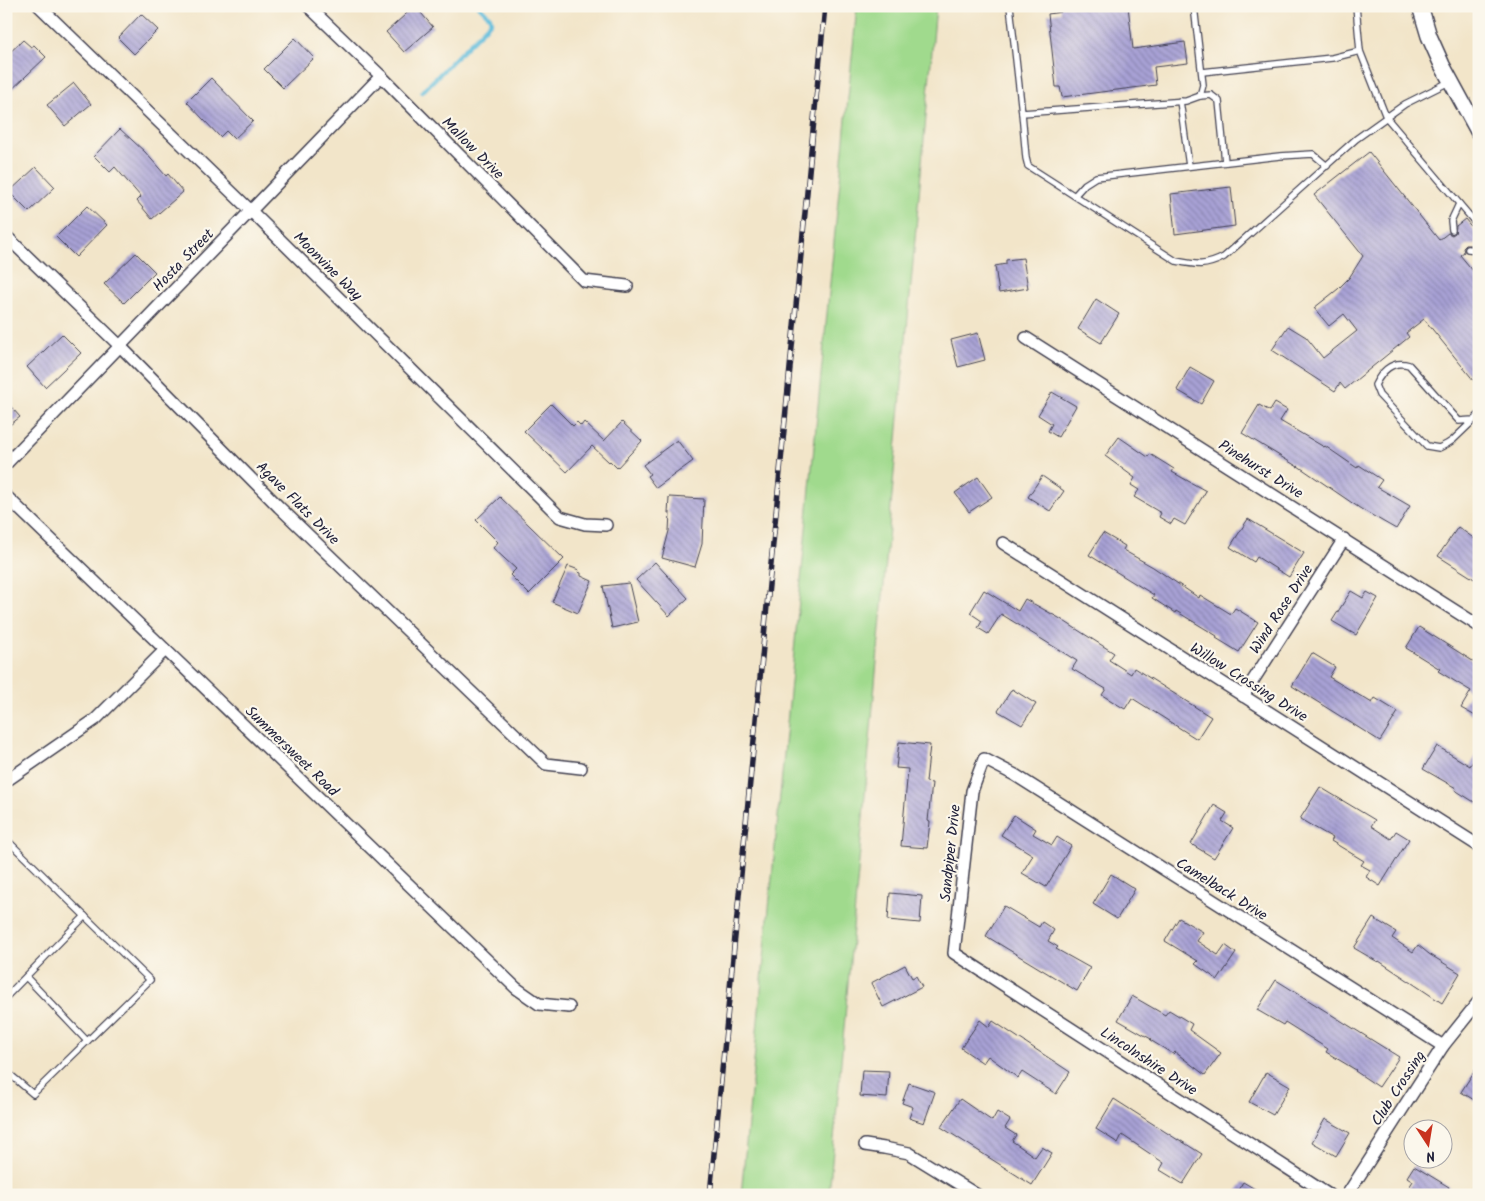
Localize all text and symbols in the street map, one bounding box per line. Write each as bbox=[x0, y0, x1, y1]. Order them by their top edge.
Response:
street label: Mallow Drive bbox=[435, 112, 509, 186]
street label: Hosta Street bbox=[147, 223, 220, 298]
street label: Moonvine Way bbox=[287, 226, 368, 308]
street label: Pinehurst Drive bbox=[1213, 434, 1308, 506]
street label: Agave Flats Drive bbox=[250, 456, 345, 551]
street label: Wind Rose Drive bbox=[1244, 560, 1320, 659]
street label: Willow Crossing Drive bbox=[1185, 637, 1312, 729]
street label: Summersweet Road bbox=[239, 700, 344, 803]
street label: Sandpiper Drive bbox=[934, 803, 968, 903]
street label: Camelback Drive bbox=[1171, 852, 1272, 928]
street label: Lincolnshire Drive bbox=[1095, 1021, 1202, 1103]
street label: Club Crossing bbox=[1365, 1046, 1432, 1131]
north arrow bbox=[1402, 1118, 1452, 1168]
text: N bbox=[1424, 1144, 1437, 1167]

